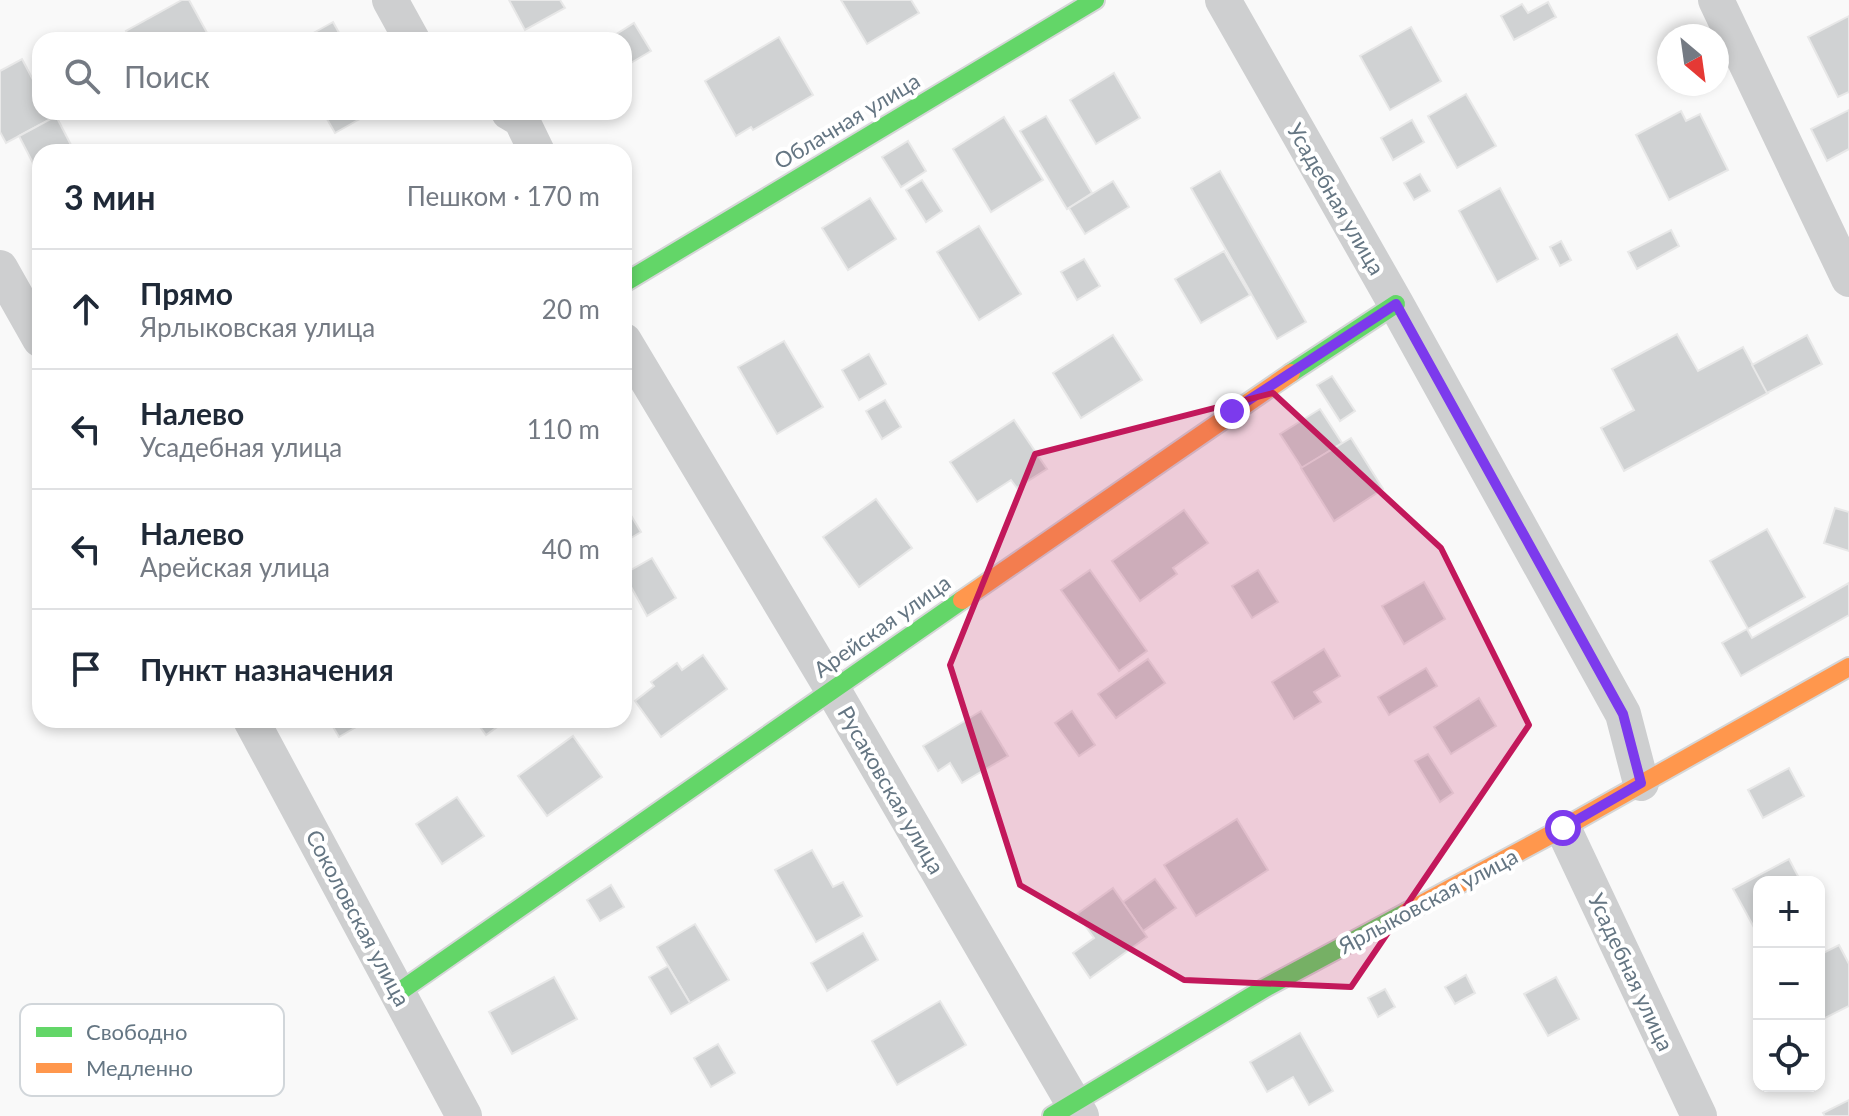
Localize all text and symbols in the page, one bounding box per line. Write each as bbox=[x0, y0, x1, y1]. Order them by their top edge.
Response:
north arrow bbox=[1657, 24, 1729, 96]
search box bbox=[32, 32, 632, 120]
icon: search bbox=[60, 54, 104, 98]
text: Поиск bbox=[124, 58, 210, 94]
street label: Облачная улица bbox=[769, 66, 924, 175]
street label: Усадебная улица bbox=[1282, 118, 1391, 280]
text: 3 мин bbox=[64, 176, 156, 217]
text: Пешком · 170 m bbox=[407, 180, 600, 212]
text: Прямо bbox=[140, 275, 233, 311]
icon: ahead bbox=[64, 287, 108, 331]
text: 20 m bbox=[542, 293, 600, 325]
text: Ярлыковская улица bbox=[140, 311, 375, 343]
route end bbox=[1214, 393, 1250, 429]
text: Налево bbox=[140, 395, 244, 431]
icon: left bbox=[64, 407, 108, 451]
text: 110 m bbox=[527, 413, 600, 445]
text: Усадебная улица bbox=[140, 431, 342, 463]
text: Налево bbox=[140, 515, 244, 551]
icon: left bbox=[64, 527, 108, 571]
text: 40 m bbox=[542, 533, 600, 565]
text: Арейская улица bbox=[140, 551, 330, 583]
street label: Арейская улица bbox=[808, 568, 955, 683]
icon: arrive bbox=[64, 647, 108, 691]
text: Пункт назначения bbox=[140, 651, 394, 687]
street label: Русаковская улица bbox=[832, 701, 950, 879]
route start bbox=[1545, 810, 1581, 846]
street label: Соколовская улица bbox=[301, 825, 416, 1011]
street label: Ярлыковская улица bbox=[1333, 842, 1522, 960]
map controls bbox=[1753, 876, 1825, 1092]
button: + bbox=[1753, 876, 1825, 948]
street label: Усадебная улица bbox=[1583, 889, 1680, 1055]
button: − bbox=[1753, 948, 1825, 1020]
legend bbox=[20, 1004, 284, 1096]
text: Свободно bbox=[86, 1018, 187, 1045]
button: locate bbox=[1753, 1020, 1825, 1092]
text: Медленно bbox=[86, 1054, 193, 1081]

